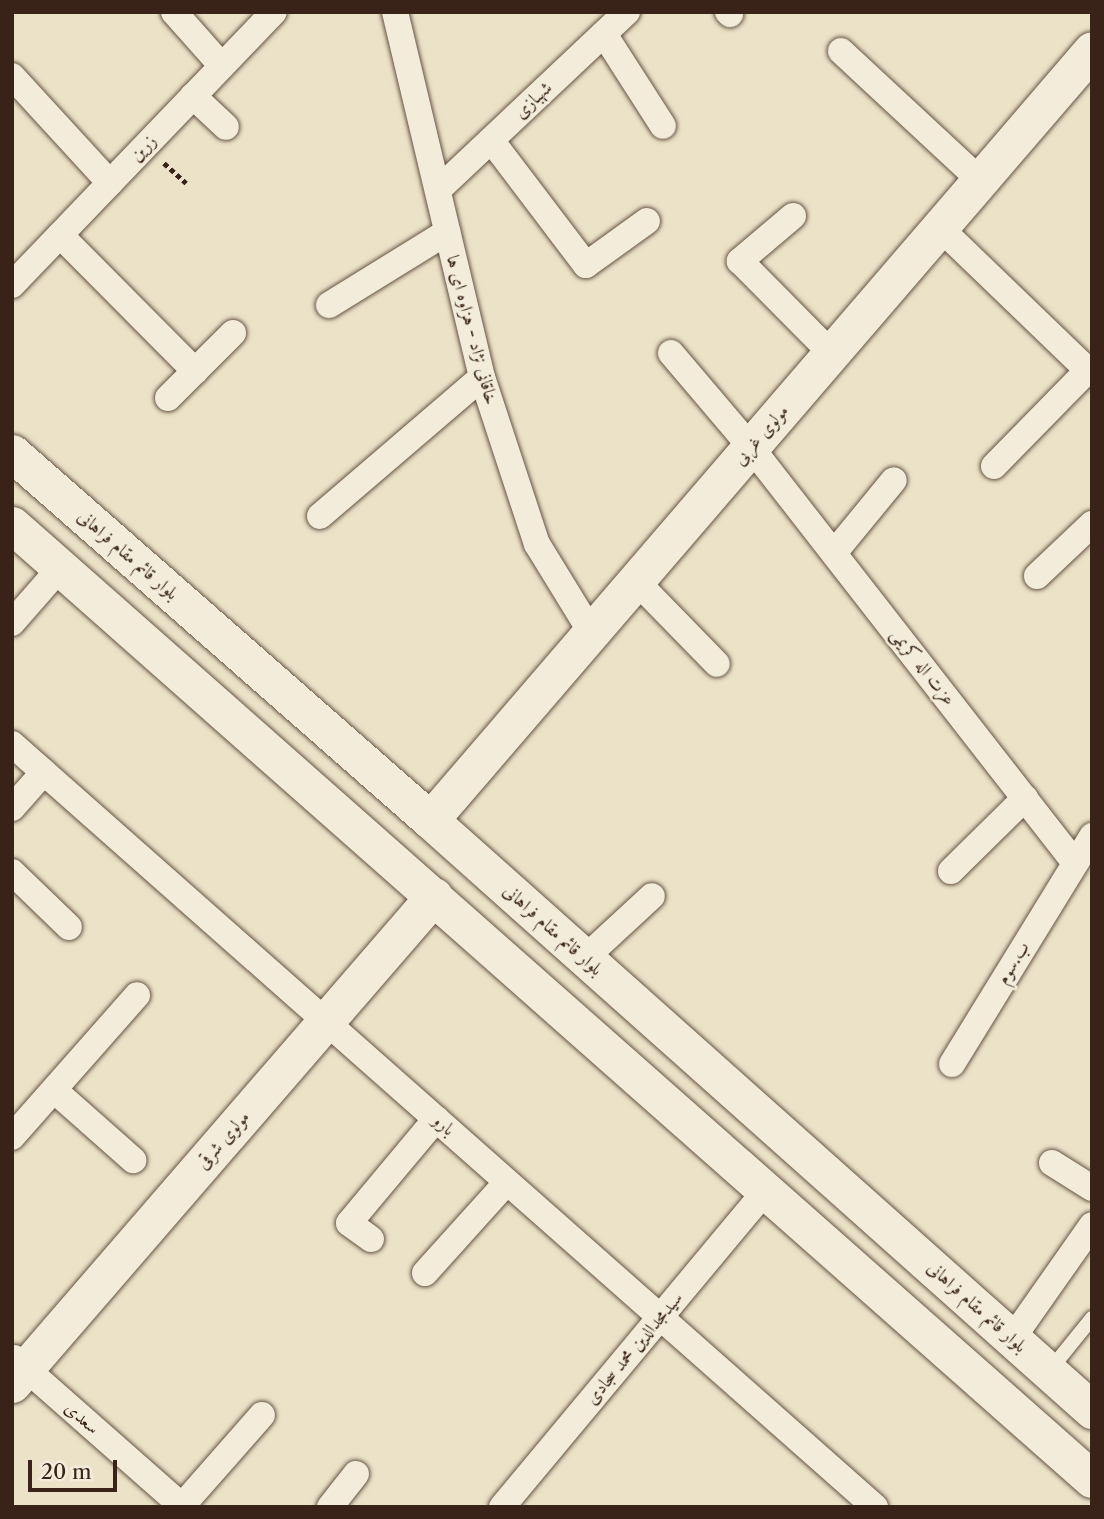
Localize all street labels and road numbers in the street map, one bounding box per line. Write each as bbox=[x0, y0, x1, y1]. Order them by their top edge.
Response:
street label: شهبازی bbox=[510, 77, 556, 123]
street label: زرین bbox=[125, 130, 161, 166]
street label: خاقانی نژاد - هزاوه ای ها bbox=[442, 253, 502, 407]
street label: مولوی غربی bbox=[729, 400, 793, 470]
street label: بلوار قائم مقام فراهانی bbox=[73, 505, 183, 605]
street label: عزت اله کریمی bbox=[886, 624, 960, 710]
street label: بلوار قائم مقام فراهانی bbox=[499, 880, 607, 980]
street label: ب.سوم bbox=[992, 938, 1034, 988]
street label: مولوی شرقی bbox=[192, 1106, 254, 1174]
street label: بارو bbox=[429, 1110, 459, 1140]
street label: بلوار قائم مقام فراهانی bbox=[923, 1257, 1031, 1357]
street label: سیدمجدالدین محمد سجادی bbox=[581, 1287, 687, 1409]
street label: سعدی bbox=[60, 1397, 104, 1439]

